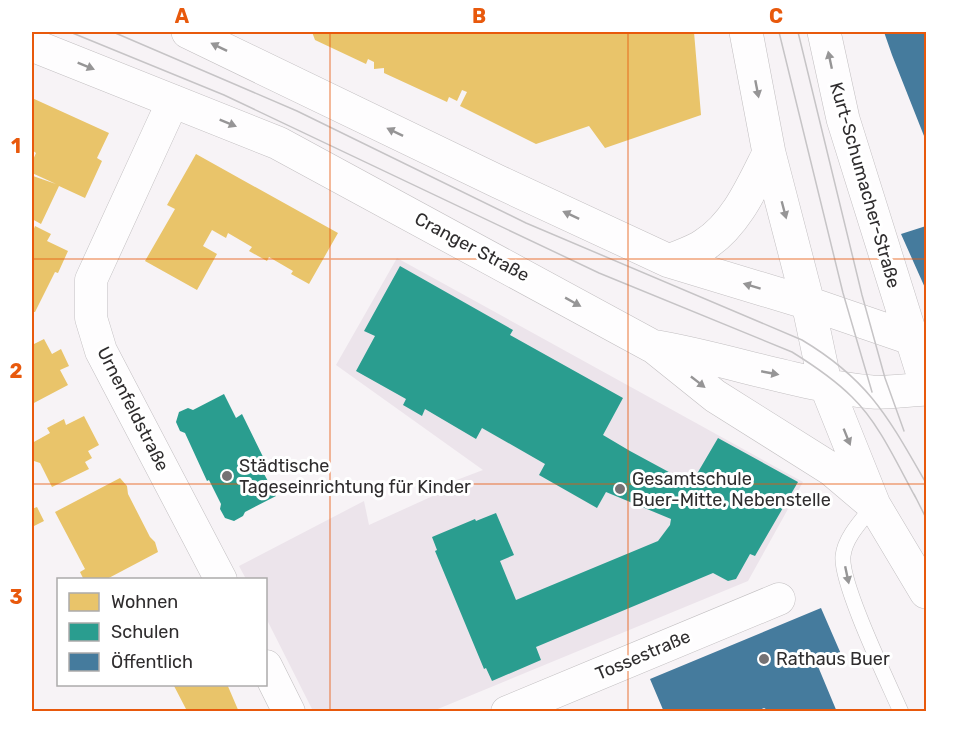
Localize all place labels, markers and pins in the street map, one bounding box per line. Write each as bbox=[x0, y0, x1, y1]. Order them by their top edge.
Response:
place label: Städtische Tageseinrichtung für Kinder bbox=[239, 455, 471, 498]
place label: Gesamtschule Buer-Mitte, Nebenstelle bbox=[632, 468, 831, 511]
marker: Städtische Tageseinrichtung für Kinder bbox=[220, 469, 234, 483]
marker: Gesamtschule Buer-Mitte, Nebenstelle bbox=[613, 482, 627, 496]
place label: Rathaus Buer bbox=[776, 648, 890, 670]
marker: Rathaus Buer bbox=[757, 652, 771, 666]

